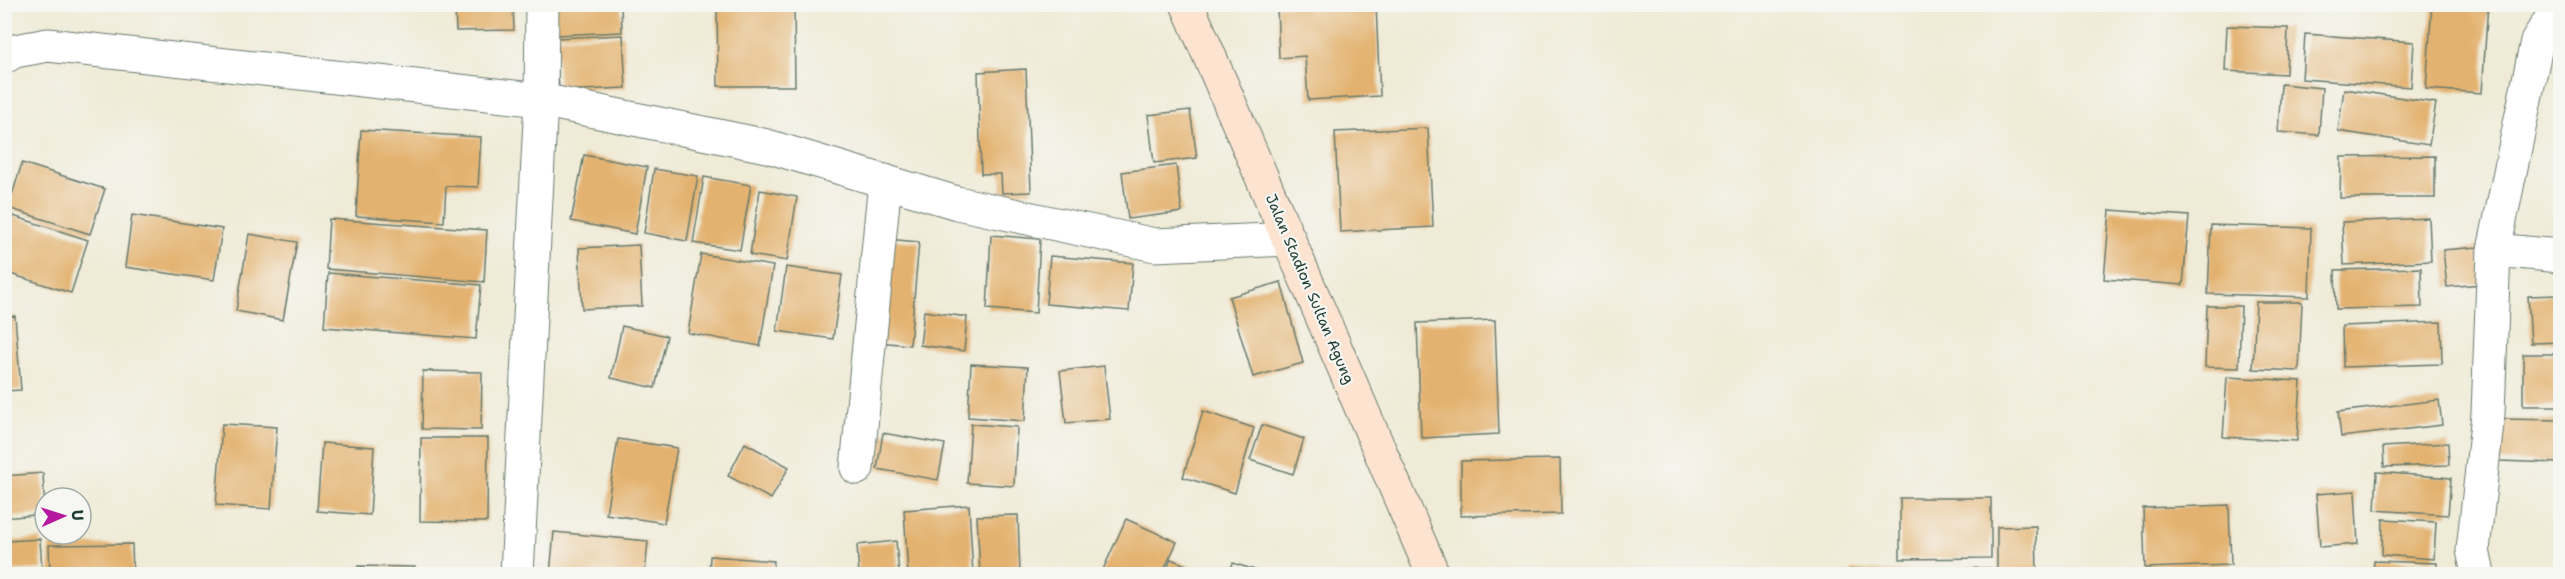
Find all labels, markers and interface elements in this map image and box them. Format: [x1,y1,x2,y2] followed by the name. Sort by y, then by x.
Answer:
[1261,191,1359,387] street label: Jalan Stadion Sultan Agung
[33,486,93,546] north arrow
[67,509,88,521] text: U

